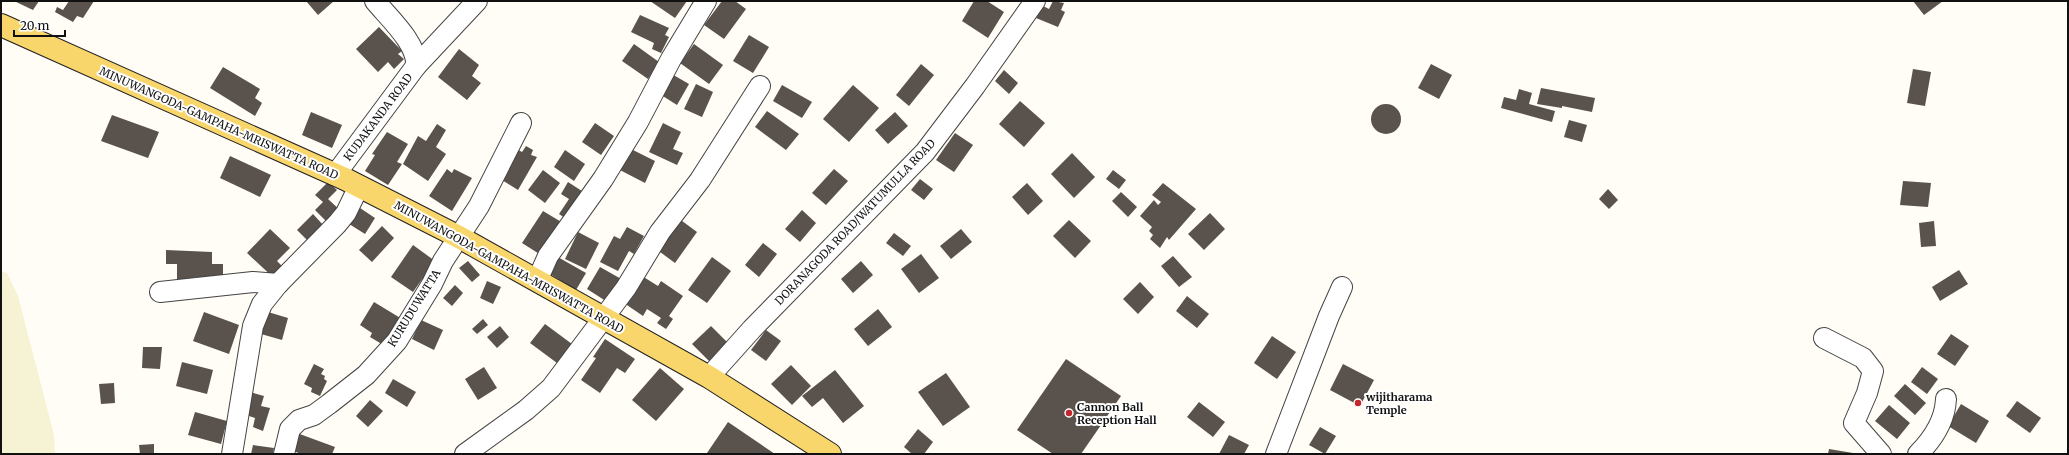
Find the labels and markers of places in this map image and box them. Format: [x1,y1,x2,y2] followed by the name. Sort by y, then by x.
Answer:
[1365,390,1432,417] place label: wijitharama Temple
[1353,398,1363,408] marker: wijitharama Temple
[1077,400,1157,427] place label: Cannon Ball Reception Hall
[1064,408,1074,418] marker: Cannon Ball Reception Hall

